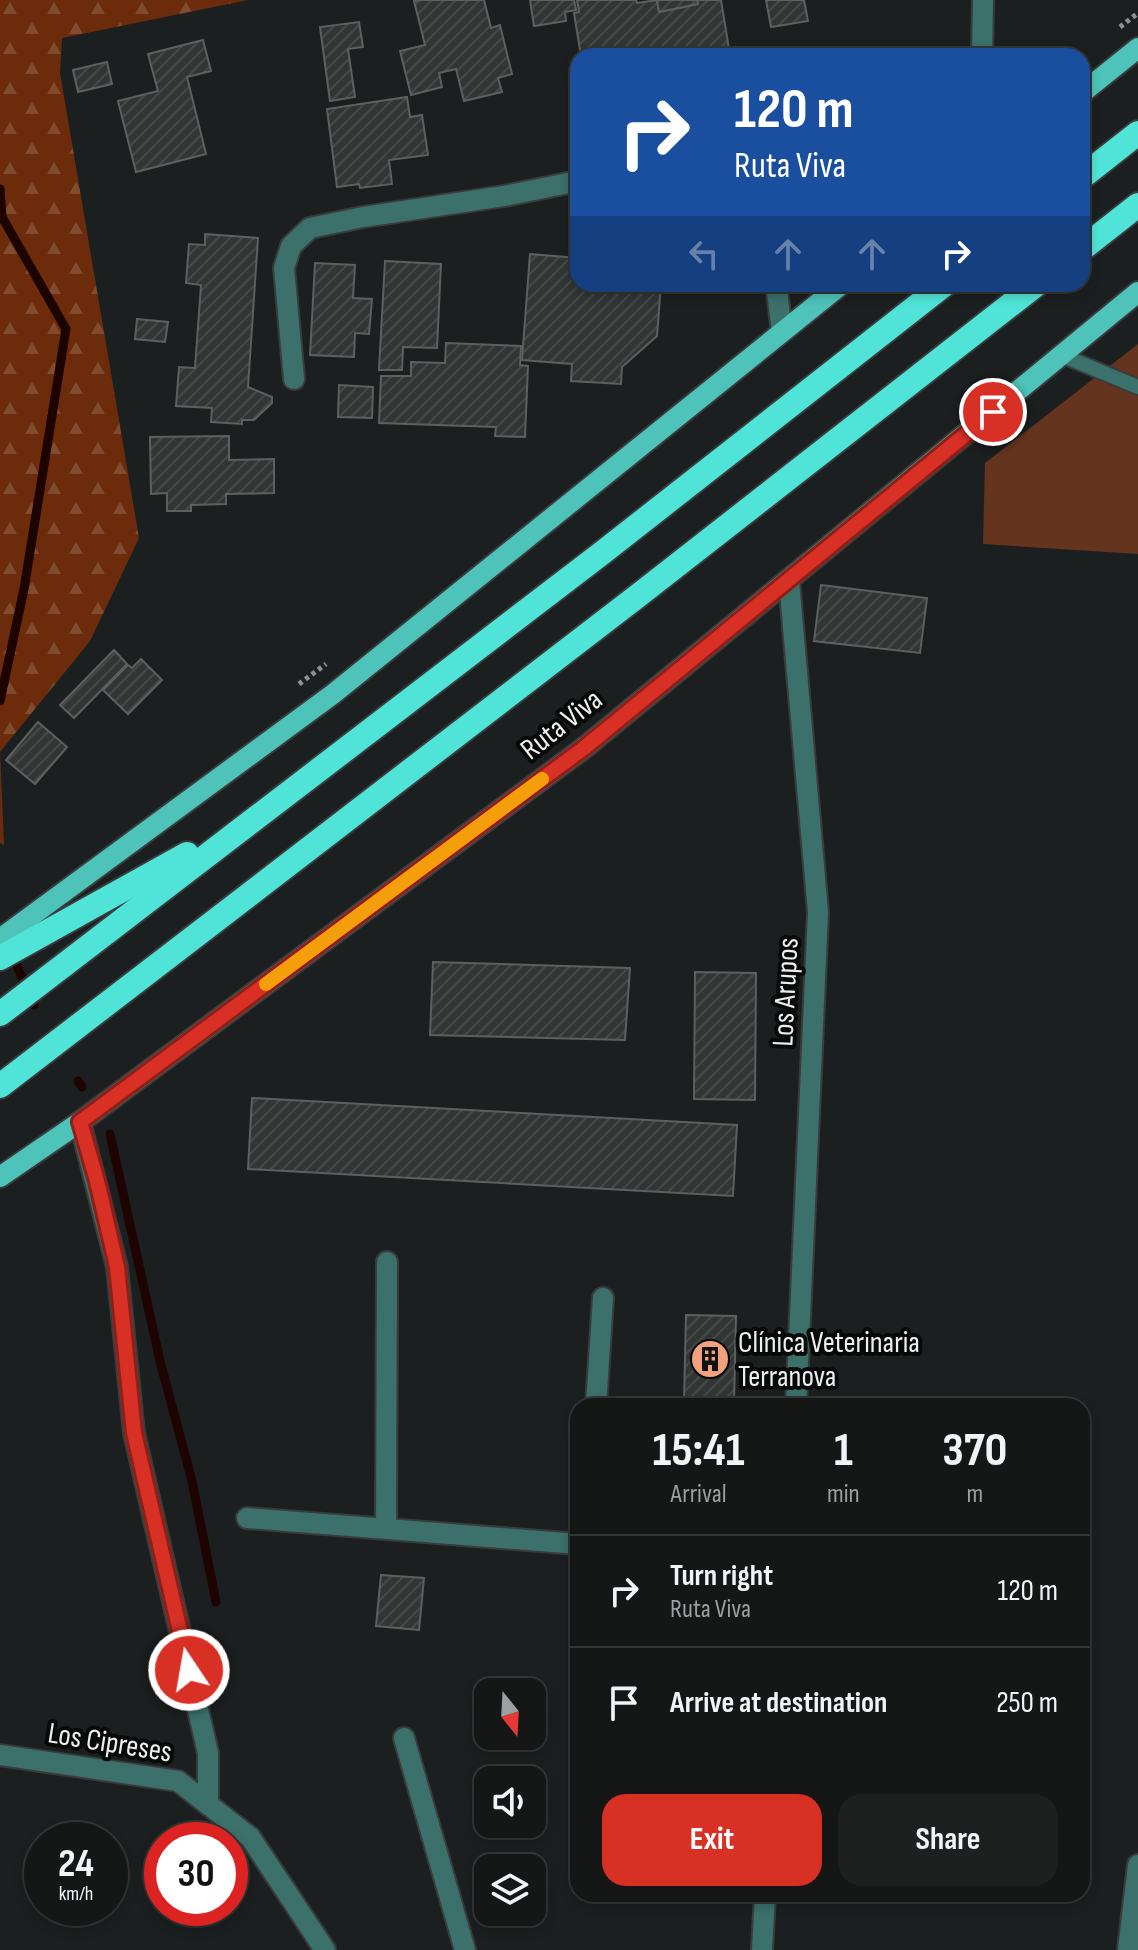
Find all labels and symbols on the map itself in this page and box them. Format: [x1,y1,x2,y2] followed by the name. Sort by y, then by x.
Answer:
[959,378,1027,446] pin
[514,682,610,768] street label: Ruta Viva
[765,937,807,1047] street label: Los Arupos
[738,1325,920,1395] place label: Clínica Veterinaria Terranova
[689,1338,731,1380] building icon: Clínica Veterinaria Terranova
[147,1628,231,1712] position arrow
[474,1678,546,1750] north arrow
[45,1715,174,1771] street label: Los Cipreses
[144,1822,248,1926] speed limit sign: 30

